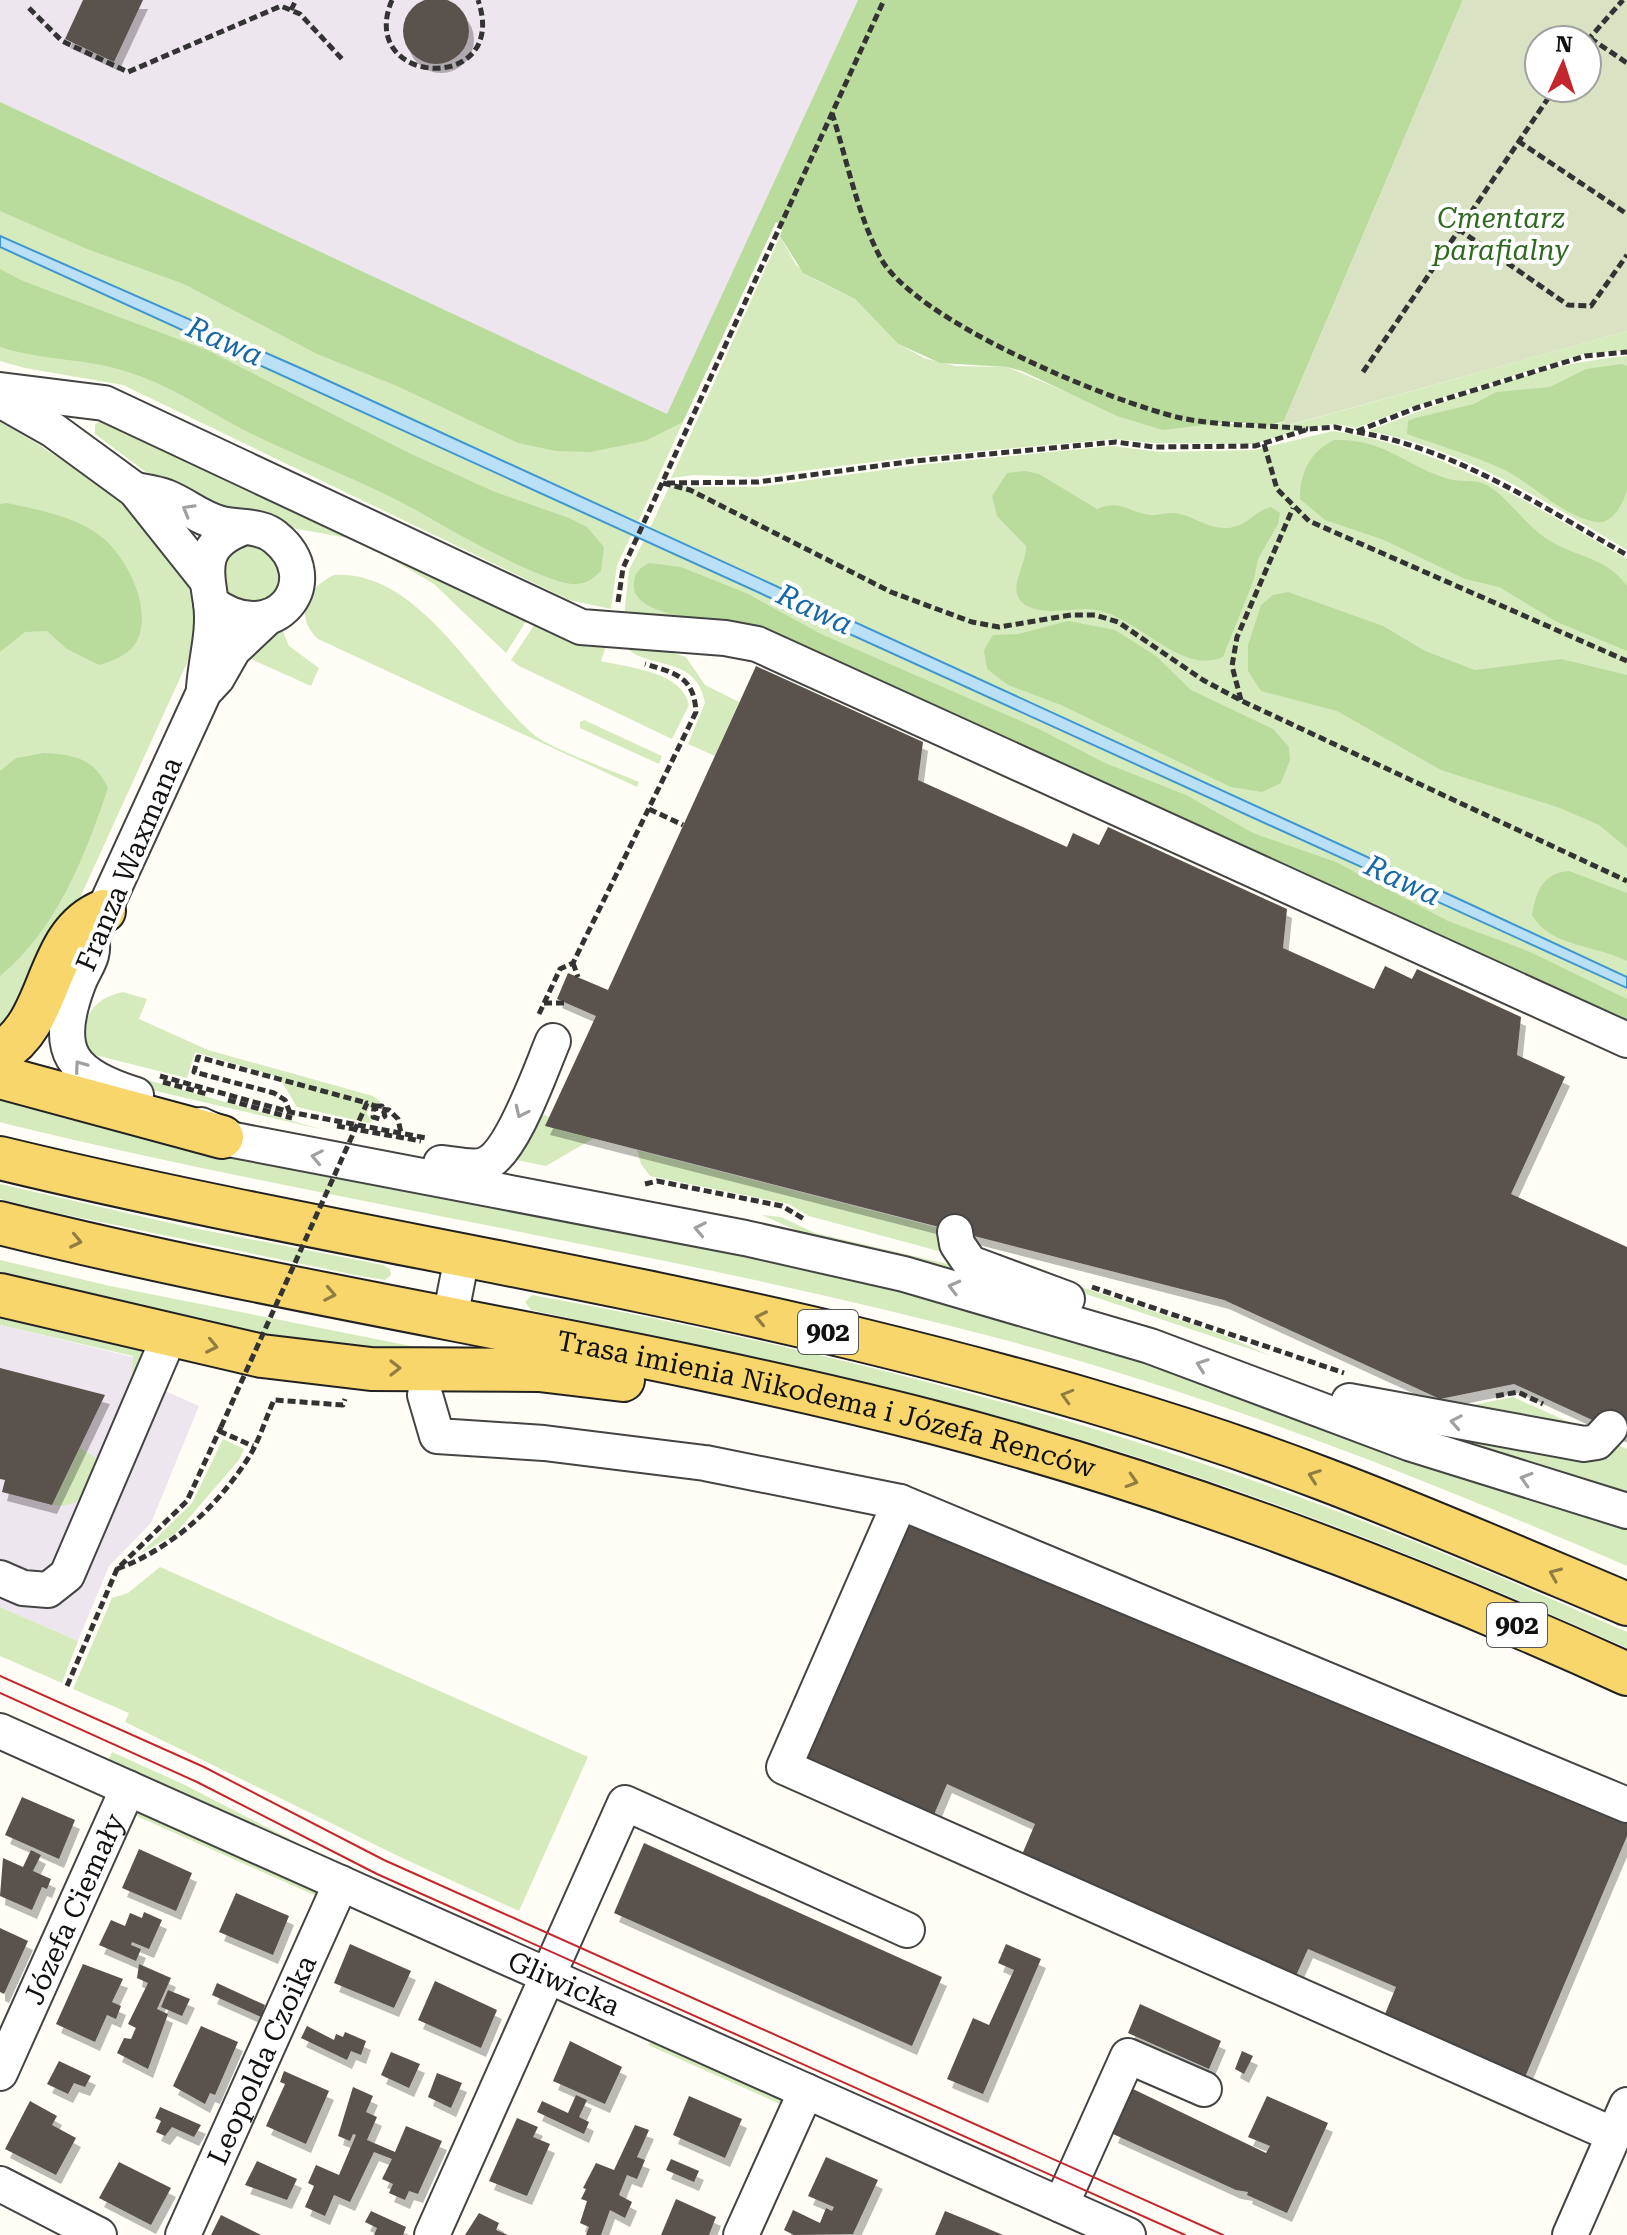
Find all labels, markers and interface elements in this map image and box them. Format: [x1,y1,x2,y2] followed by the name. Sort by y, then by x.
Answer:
[1523,24,1603,104] north arrow
[1555,32,1573,57] text: N
[1431,202,1570,267] park label: Cmentarz parafialny
[181,308,268,373] water label: Rawa
[182,504,197,520] one-way arrow
[771,576,858,642] water label: Rawa
[69,752,189,976] street label: Franza Waxmana
[1359,847,1446,913] water label: Rawa
[75,1060,90,1075] one-way arrow
[515,1104,531,1118] one-way arrow
[310,1149,324,1166] one-way arrow
[694,1222,707,1239] one-way arrow
[68,1232,82,1249] one-way arrow
[947,1280,961,1296] one-way arrow
[323,1285,337,1302] one-way arrow
[755,1310,768,1327] one-way arrow
[798,1310,858,1354] road number: 902
[554,1323,1100,1485] street label: Trasa imienia Nikodema i Józefa Renców
[205,1337,219,1354] one-way arrow
[1196,1358,1210,1375] one-way arrow
[389,1359,402,1377] one-way arrow
[1061,1389,1075,1405] one-way arrow
[1450,1414,1463,1431] one-way arrow
[1308,1469,1322,1486] one-way arrow
[1125,1472,1139,1488] one-way arrow
[1520,1472,1534,1488] one-way arrow
[1549,1567,1563,1583] one-way arrow
[1487,1603,1547,1647] road number: 902
[17,1808,131,2009] street label: Józefa Ciemały
[503,1944,625,2022] street label: Gliwicka
[200,1950,323,2170] street label: Leopolda Czoika

